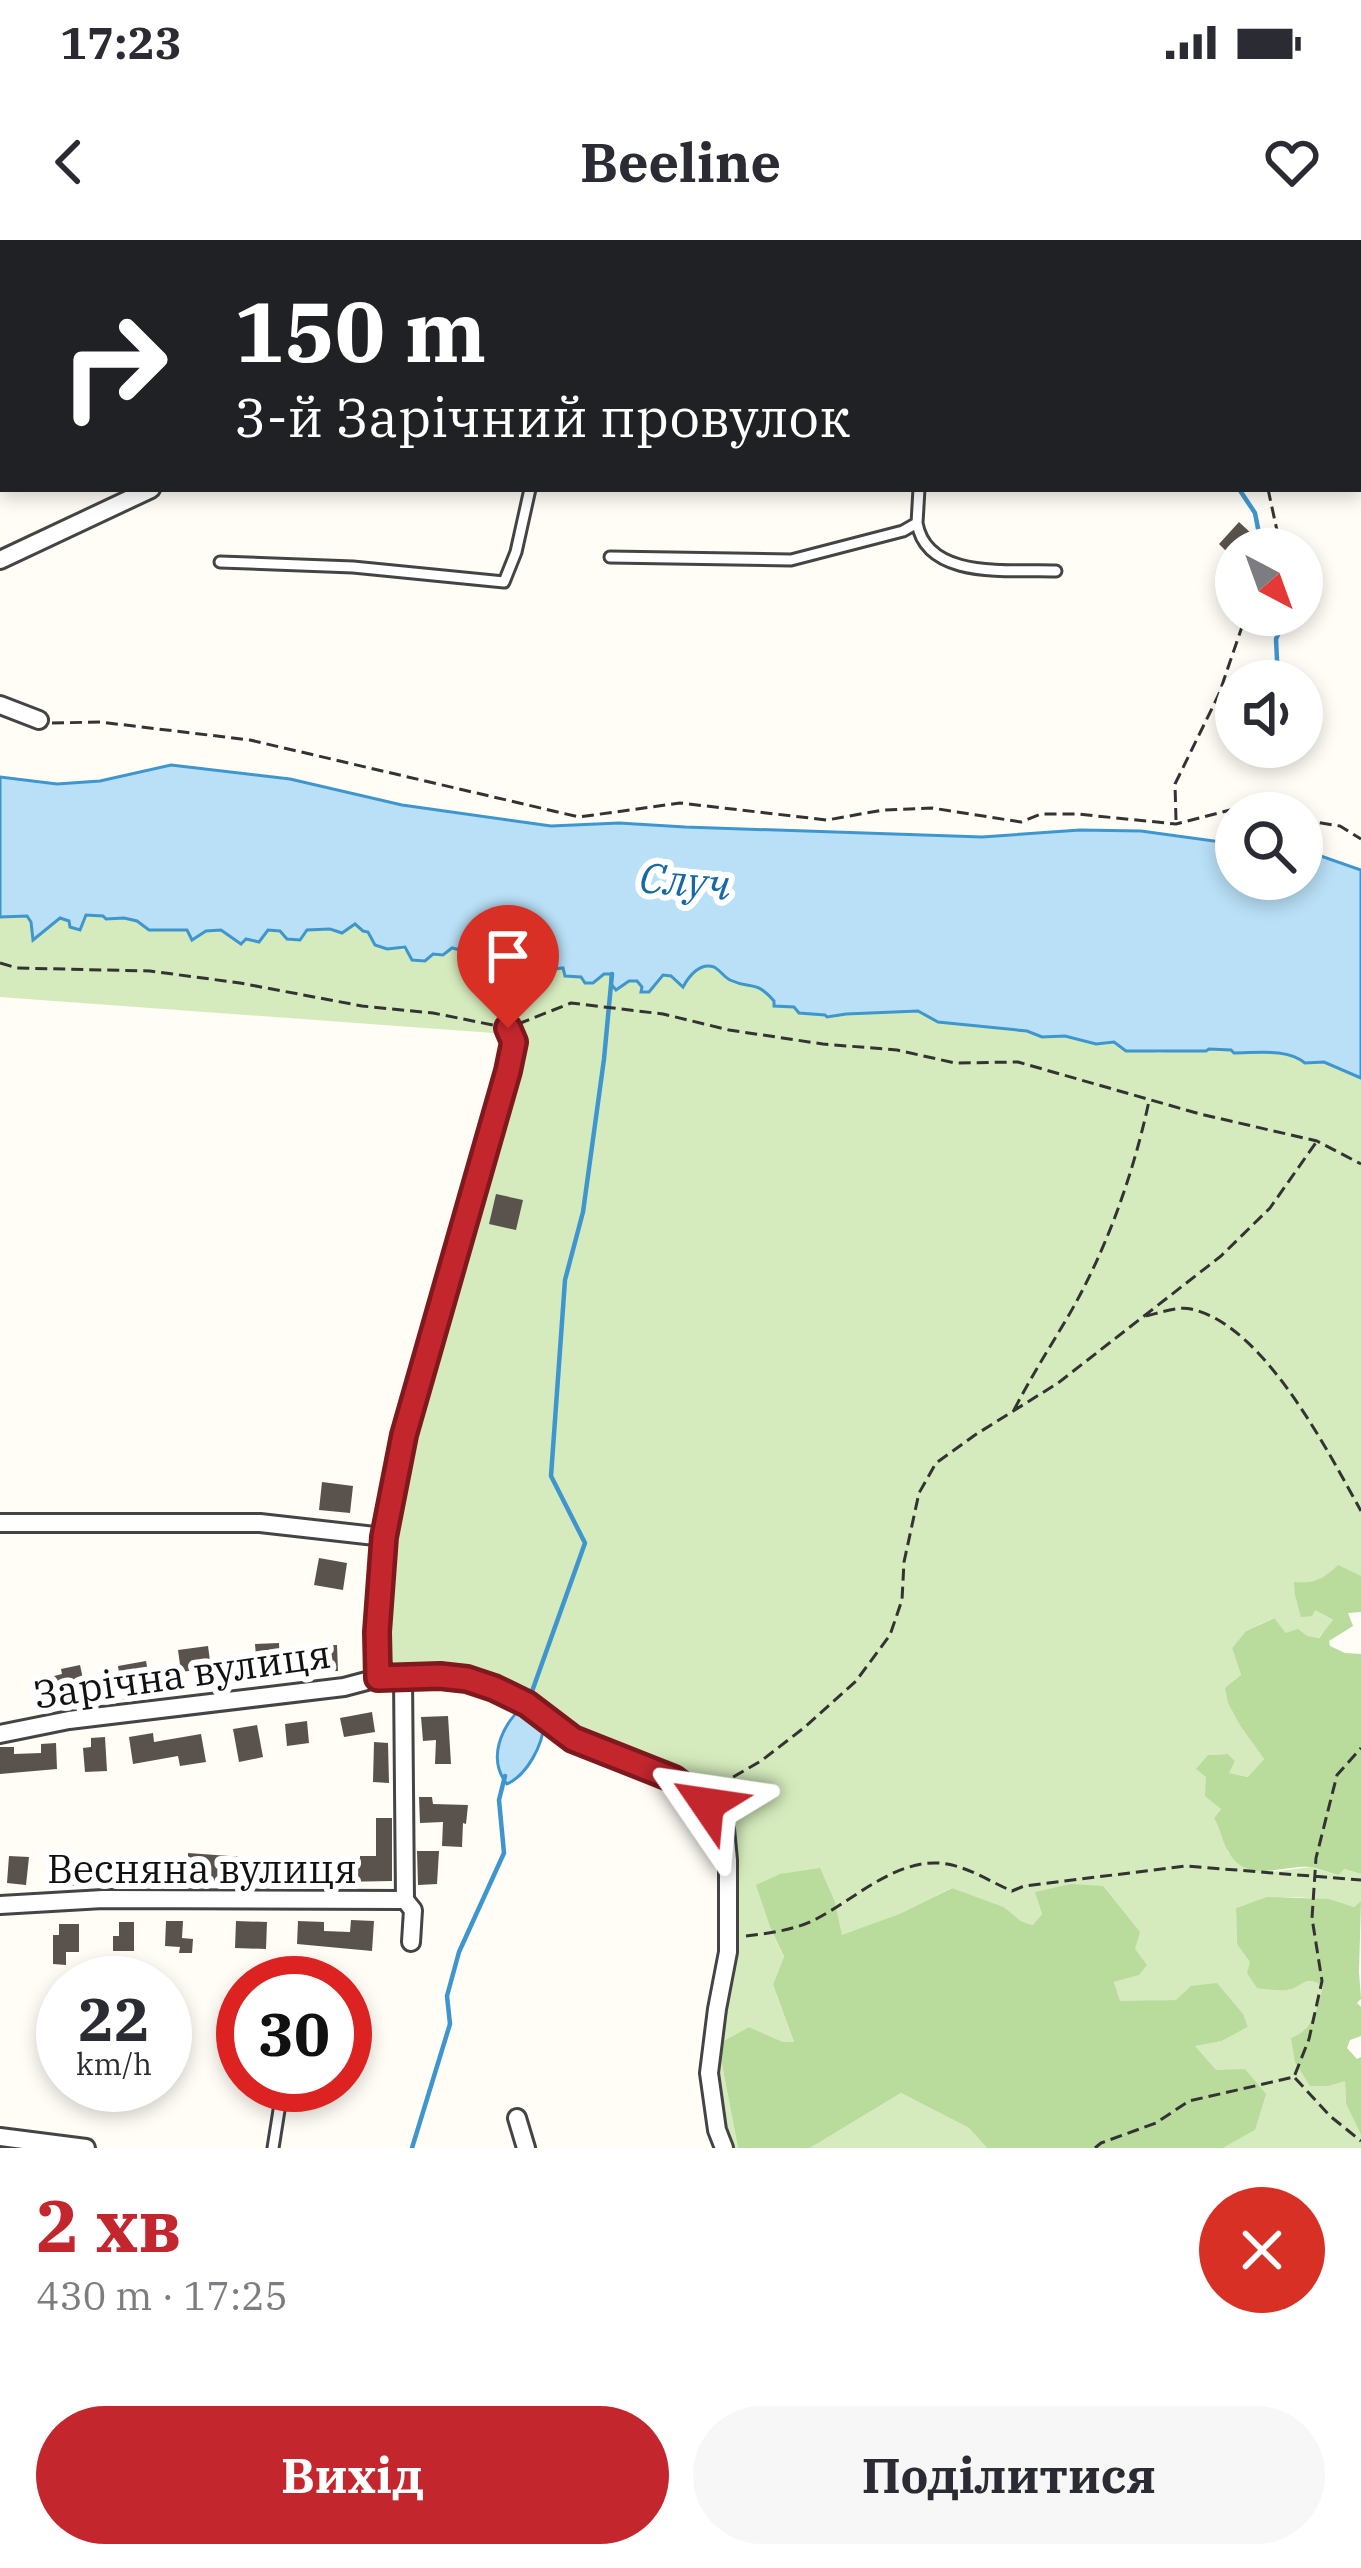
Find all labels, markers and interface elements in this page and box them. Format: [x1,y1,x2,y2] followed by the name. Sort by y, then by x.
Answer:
[60,13,182,71] text: 17:23
[580,127,781,197] text: Beeline
[36,129,102,195] icon: back
[1259,129,1325,195] icon: heart
[234,276,486,385] text: 150 m
[36,288,192,444] icon: right
[234,382,850,452] text: 3-й Зарічний провулок
[1215,528,1323,636] north arrow
[1215,528,1323,900] map controls
[1215,660,1323,768] button: sound
[1215,792,1323,900] button: search
[637,849,733,912] water label: Случ
[457,905,559,1028] pin
[475,923,541,989] icon: arrive
[30,1627,334,1720] street label: Зарічна вулиця
[644,1741,770,1867] position arrow
[47,1843,357,1894] street label: Весняна вулиця
[216,1956,372,2112] speed limit sign: 30
[78,1979,150,2058] text: 22
[76,2044,152,2083] text: km/h
[36,2178,181,2272] text: 2 хв
[1199,2187,1325,2313] button: close
[36,2270,288,2321] text: 430 m · 17:25
[36,2406,669,2544] button: Вихід
[693,2406,1325,2544] button: Поділитися

